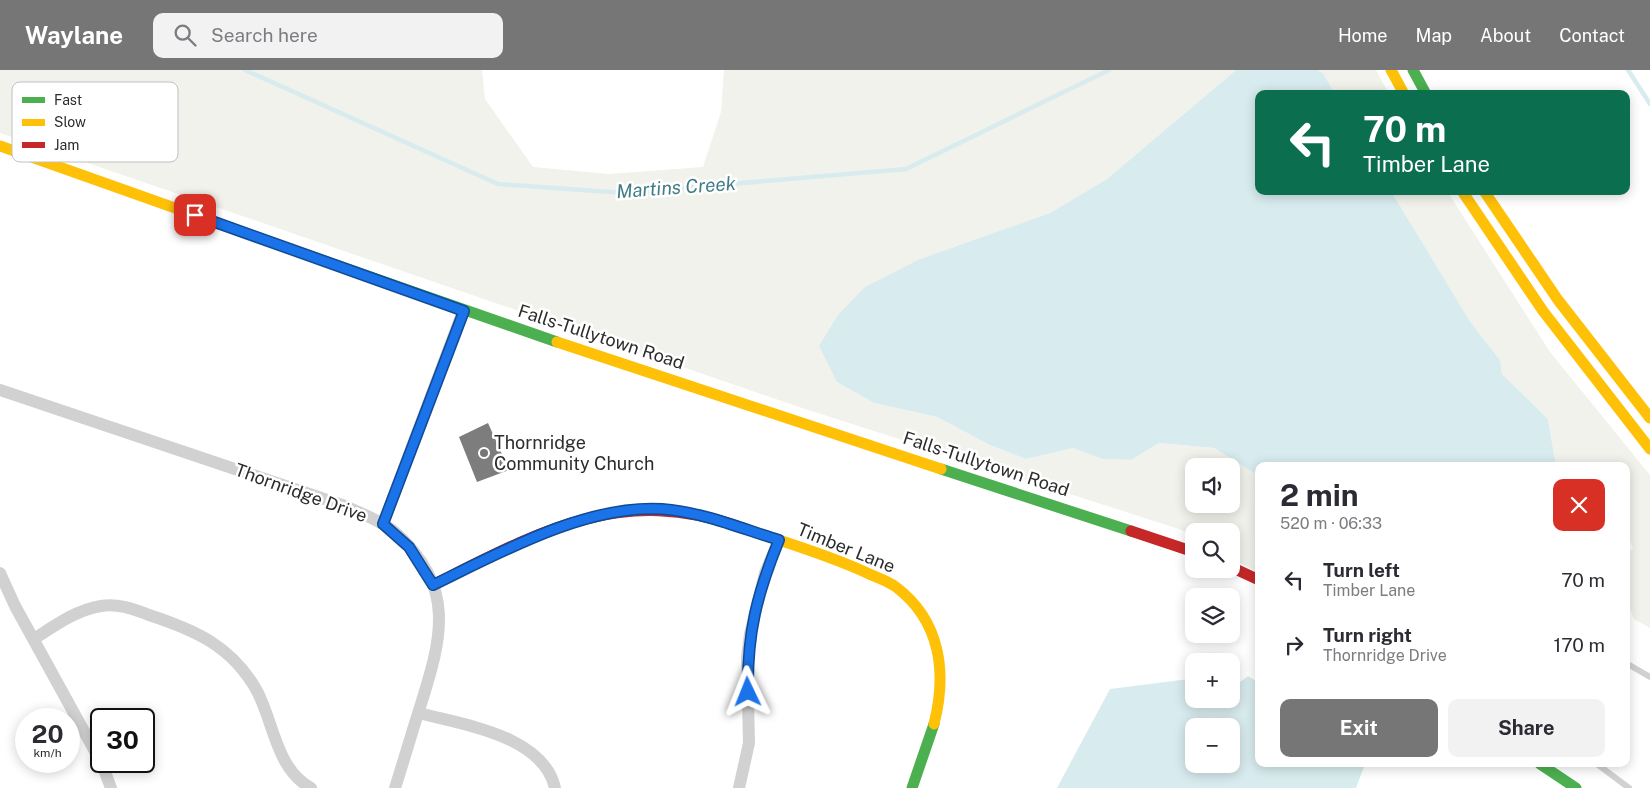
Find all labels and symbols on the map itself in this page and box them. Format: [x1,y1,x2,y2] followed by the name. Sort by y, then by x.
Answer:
[12,82,178,162] legend
[54,92,82,108] text: Fast
[54,114,86,130] text: Slow
[54,137,79,153] text: Jam
[615,172,737,202] water label: Martins Creek
[174,194,216,236] pin
[515,300,687,373] street label: Falls-Tullytown Road
[900,427,1072,500] street label: Falls-Tullytown Road
[494,432,654,474] place label: Thornridge Community Church
[478,447,490,459] marker: Thornridge Community Church
[232,459,370,526] street label: Thornridge Drive
[794,518,898,577] street label: Timber Lane
[721,665,773,717] position arrow
[90,708,155,773] speed limit sign: 30

